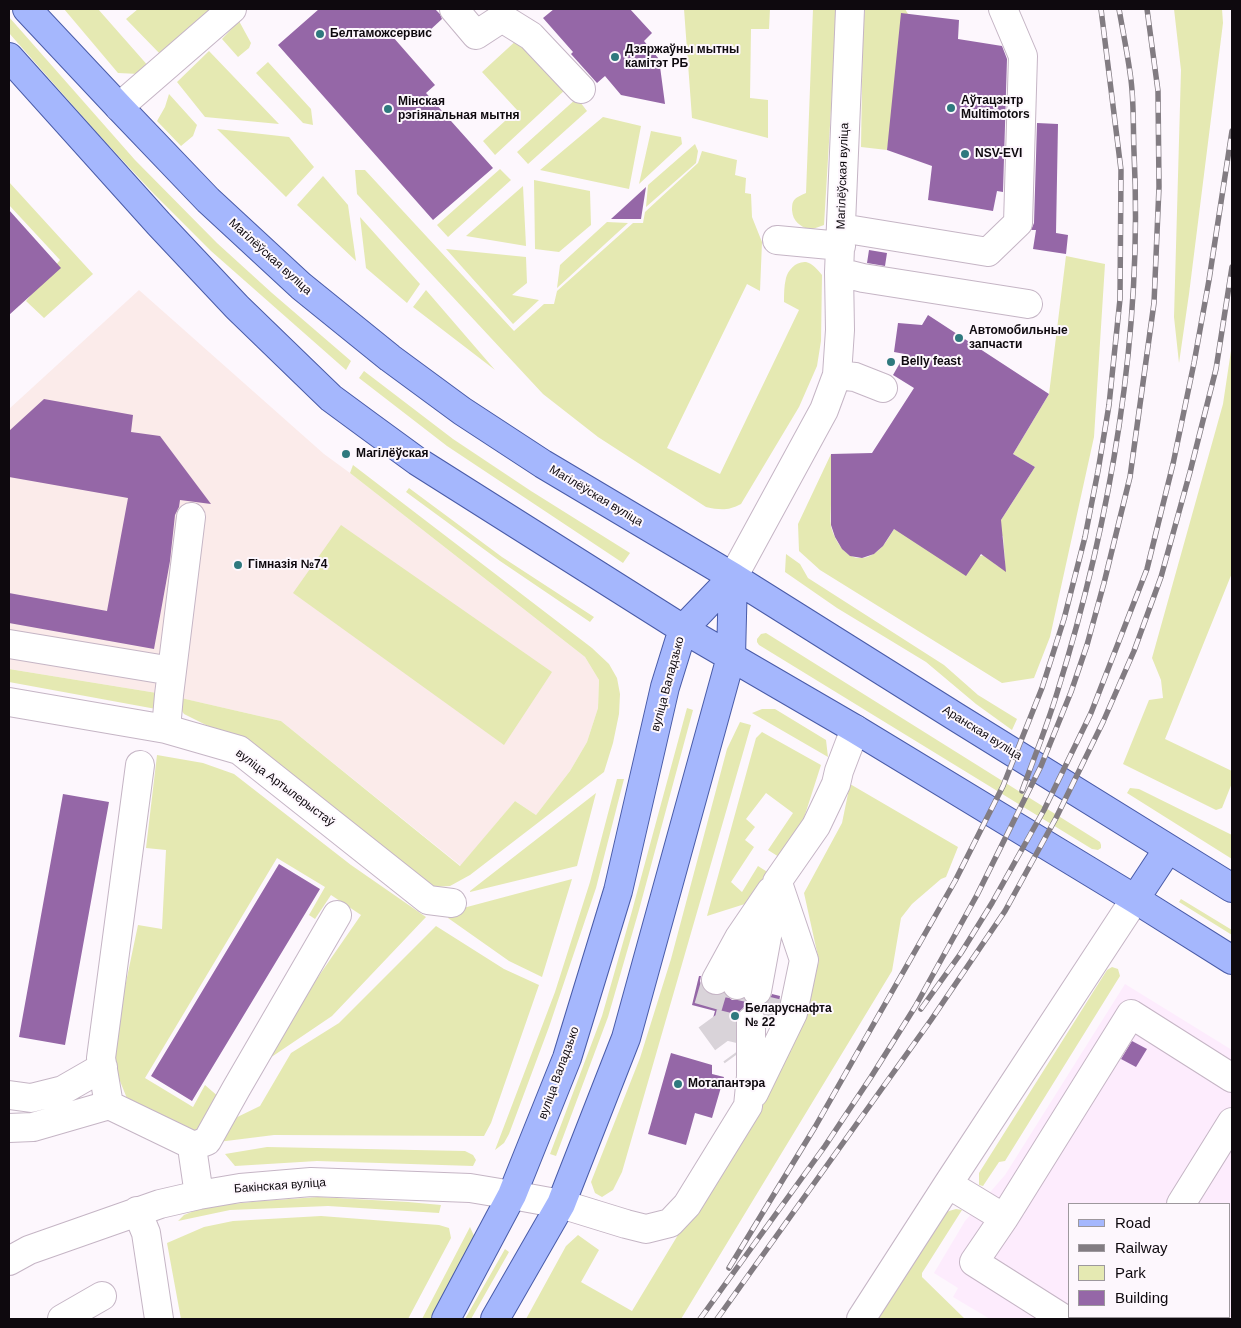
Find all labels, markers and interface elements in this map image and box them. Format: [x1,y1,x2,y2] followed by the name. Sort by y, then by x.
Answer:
[330,27,432,41] place label: Белтаможсервис
[314,28,326,40] marker: Белтаможсервис
[625,43,739,71] place label: Дзяржаўны мытны камітэт РБ
[609,51,621,63] marker: Дзяржаўны мытны камітэт РБ
[961,94,1030,122] place label: Аўтацэнтр Multimotors
[398,95,520,123] place label: Мінская рэгіянальная мытня
[945,102,957,114] marker: Аўтацэнтр Multimotors
[382,103,394,115] marker: Мінская рэгіянальная мытня
[834,122,852,230] street label: Магілёўская вуліца
[975,147,1022,161] place label: NSV-EVI
[959,148,971,160] marker: NSV-EVI
[226,216,314,298] street label: Магілёўская вуліца
[969,324,1068,352] place label: Автомобильные запчасти
[953,332,965,344] marker: Автомобильные запчасти
[901,355,961,369] place label: Belly feast
[885,356,897,368] marker: Belly feast
[356,447,428,461] place label: Магілёўская
[340,448,352,460] marker: Магілёўская
[547,462,645,530] street label: Магілёўская вуліца
[248,558,327,572] place label: Гімназія №74
[232,559,244,571] marker: Гімназія №74
[648,635,688,733] street label: вуліца Валадзько
[940,703,1024,763] street label: Аранская вуліца
[233,746,337,830] street label: вуліца Артылерыстаў
[745,1002,832,1030] place label: Беларуснафта № 22
[729,1010,741,1022] marker: Беларуснафта № 22
[536,1025,582,1121] street label: вуліца Валадзько
[688,1077,765,1091] place label: Мотапантэра
[672,1078,684,1090] marker: Мотапантэра
[234,1176,326,1196] street label: Бакінская вуліца
[1068,1203,1231,1318] legend
[1115,1214,1151,1231] text: Road
[1115,1239,1168,1256] text: Railway
[1115,1264,1146,1281] text: Park
[1115,1289,1168,1306] text: Building

